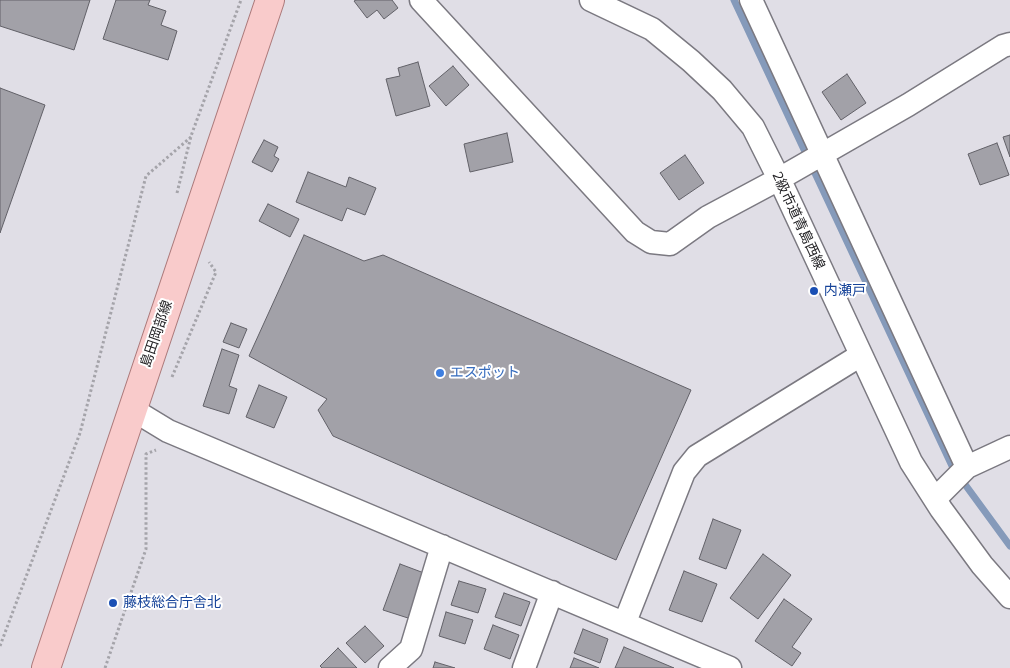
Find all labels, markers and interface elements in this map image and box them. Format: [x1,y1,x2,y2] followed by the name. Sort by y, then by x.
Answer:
[768,170,828,272] street label: 2級市道青島西線
[824,283,866,299] place label: 内瀬戸
[808,285,820,297] marker: 内瀬戸
[138,298,176,370] street label: 島田岡部線
[450,365,520,381] place label: エスポット
[434,367,446,379] marker: エスポット
[123,595,221,611] place label: 藤枝総合庁舎北
[107,597,119,609] marker: 藤枝総合庁舎北

